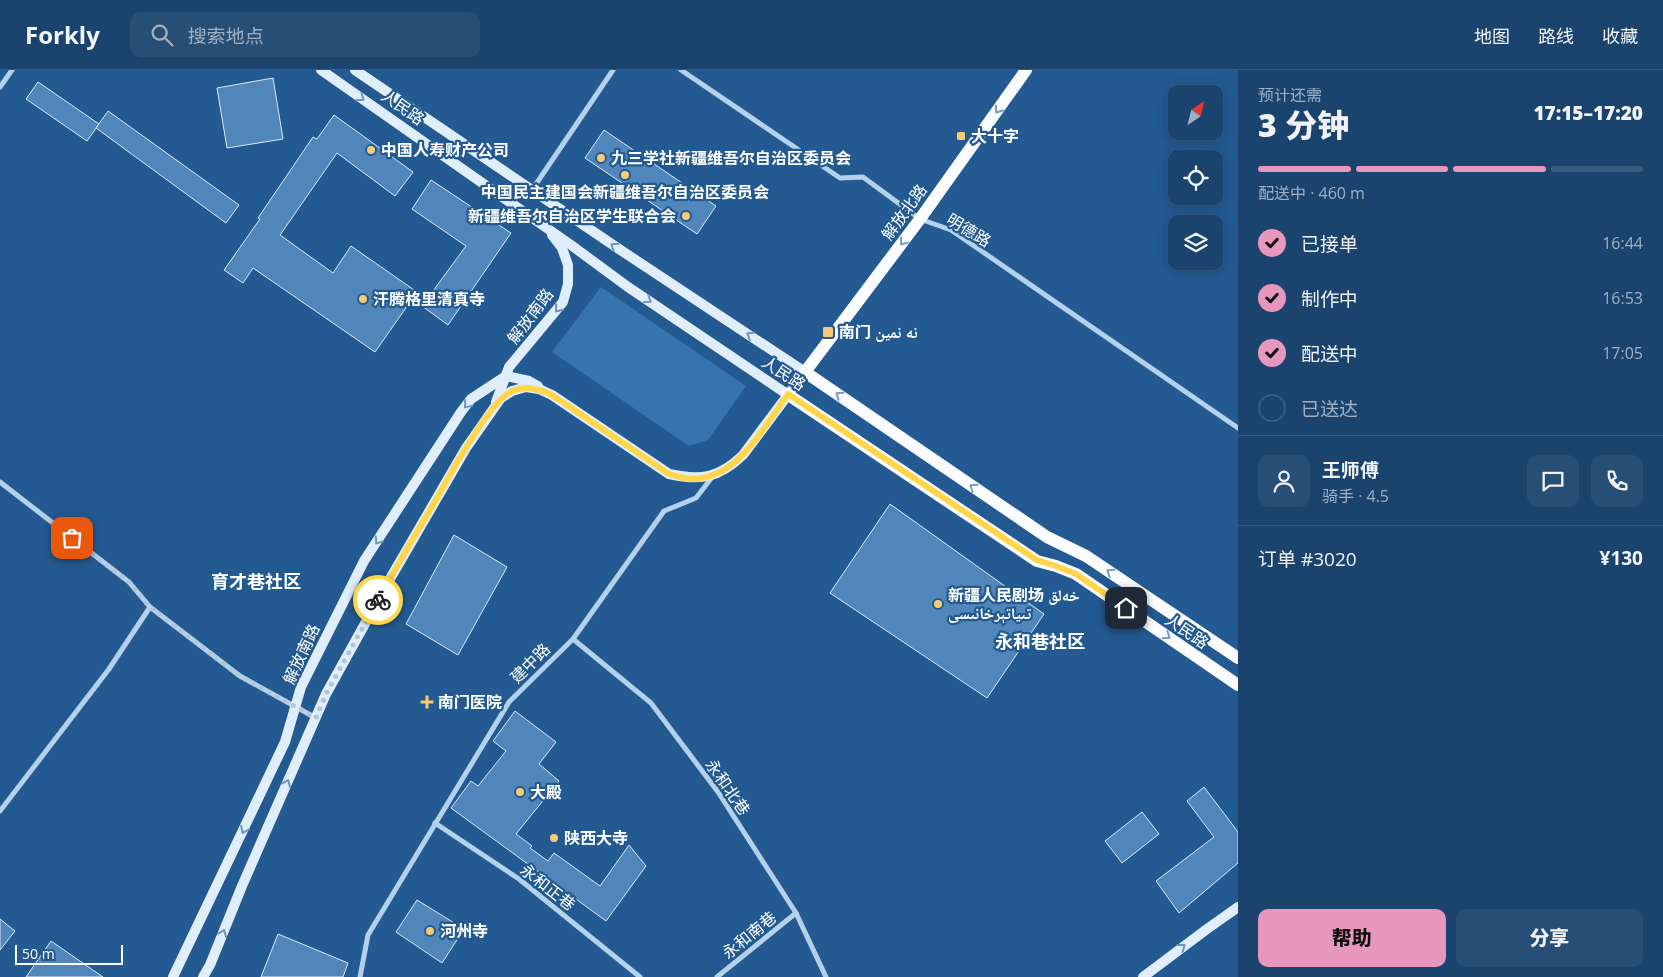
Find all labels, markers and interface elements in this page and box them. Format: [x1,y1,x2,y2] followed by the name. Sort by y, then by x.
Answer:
[130,12,480,57] search box
[25,18,100,51] text: Forkly
[148,21,176,49] icon: search
[188,23,264,49] text: 搜索地点
[1474,24,1510,48] text: 地图
[1538,24,1574,48] text: 路线
[1602,24,1638,48] text: 收藏
[377,84,429,130] street label: 人民路
[1258,84,1322,106] text: 预计还需
[1168,85,1222,140] north arrow
[1168,85,1223,270] map controls
[356,92,365,101] one-way arrow
[1533,100,1643,126] text: 17:15–17:20
[1258,103,1349,146] text: 3 分钟
[995,104,1004,114] one-way arrow
[971,125,1019,147] place label: 大十字
[955,130,967,142] marker: 大十字
[381,139,509,161] place label: 中国人寿财产公司
[365,144,377,156] marker: 中国人寿财产公司
[611,147,851,169] place label: 九三学社新疆维吾尔自治区委员会
[1168,150,1223,205] button: locate
[595,152,607,164] marker: 九三学社新疆维吾尔自治区委员会
[619,169,631,181] marker: 中国民主建国会新疆维吾尔自治区委员会
[876,180,932,244] street label: 解放北路
[481,181,769,203] place label: 中国民主建国会新疆维吾尔自治区委员会
[1258,182,1365,204] text: 配送中 · 460 m
[468,205,676,227] place label: 新疆维吾尔自治区学生联合会
[943,208,995,252] street label: 明德路
[680,210,692,222] marker: 新疆维吾尔自治区学生联合会
[1168,215,1223,270] button: layers
[1258,229,1286,257] icon: check
[1301,231,1358,257] text: 已接单
[1602,232,1643,254] text: 16:44
[900,236,909,246] one-way arrow
[610,243,620,252] one-way arrow
[502,284,558,348] street label: 解放南路
[1258,284,1286,312] icon: check
[1301,286,1358,312] text: 制作中
[1602,287,1643,309] text: 16:53
[373,288,485,310] place label: 汗腾格里清真寺
[357,293,369,305] marker: 汗腾格里清真寺
[642,294,652,303] one-way arrow
[555,303,563,312] one-way arrow
[839,321,918,343] place label: 南门 نە نمين
[821,325,835,339] marker: 南门 نە نمين
[746,332,756,341] one-way arrow
[1258,339,1286,367] icon: check
[1301,341,1358,367] text: 配送中
[1602,342,1643,364] text: 17:05
[758,351,810,395] street label: 人民路
[835,392,845,401] one-way arrow
[1301,396,1358,422] text: 已送达
[463,399,472,408] one-way arrow
[1258,455,1310,507] button: person
[1527,455,1579,507] button: chat
[1591,455,1643,507] button: phone
[1322,457,1379,483] text: 王师傅
[969,484,978,493] one-way arrow
[1322,485,1389,507] text: 骑手 · 4.5
[51,517,93,559] pin
[58,524,86,552] icon: bag
[374,535,384,544] one-way arrow
[1600,545,1643,571] text: ¥130
[1258,546,1357,572] text: 订单 #3020
[211,569,301,593] district label: 育才巷社区
[1107,569,1116,579] one-way arrow
[353,575,403,625] courier
[948,584,1080,624] place label: 新疆人民剧场 خەلق تىياتېرخانىسى
[364,586,392,614] icon: bike
[1105,587,1147,629] pin
[1112,594,1140,622] icon: home
[932,598,944,610] marker: 新疆人民剧场 خەلق تىياتېرخانىسى
[1161,608,1213,654] street label: 人民路
[278,620,324,688] street label: 解放南路
[995,629,1085,653] district label: 永和巷社区
[1161,630,1171,639] one-way arrow
[505,638,555,688] street label: 建中路
[438,691,502,713] place label: 南门医院
[420,695,434,709] marker: 南门医院
[701,754,755,820] street label: 永和北巷
[281,779,292,788] one-way arrow
[530,781,562,803] place label: 大殿
[514,786,526,798] marker: 大殿
[239,825,250,834] one-way arrow
[564,827,628,849] place label: 陕西大寺
[548,832,560,844] marker: 陕西大寺
[516,859,580,915] street label: 永和正巷
[717,906,781,964] street label: 永和南巷
[1258,909,1446,967] button: 帮助
[1456,909,1643,967] button: 分享
[440,920,488,942] place label: 河州寺
[424,925,436,937] marker: 河州寺
[217,929,227,937] one-way arrow
[15,942,122,965] scale bar
[22,944,55,963] text: 50 m
[1176,945,1185,953] one-way arrow

